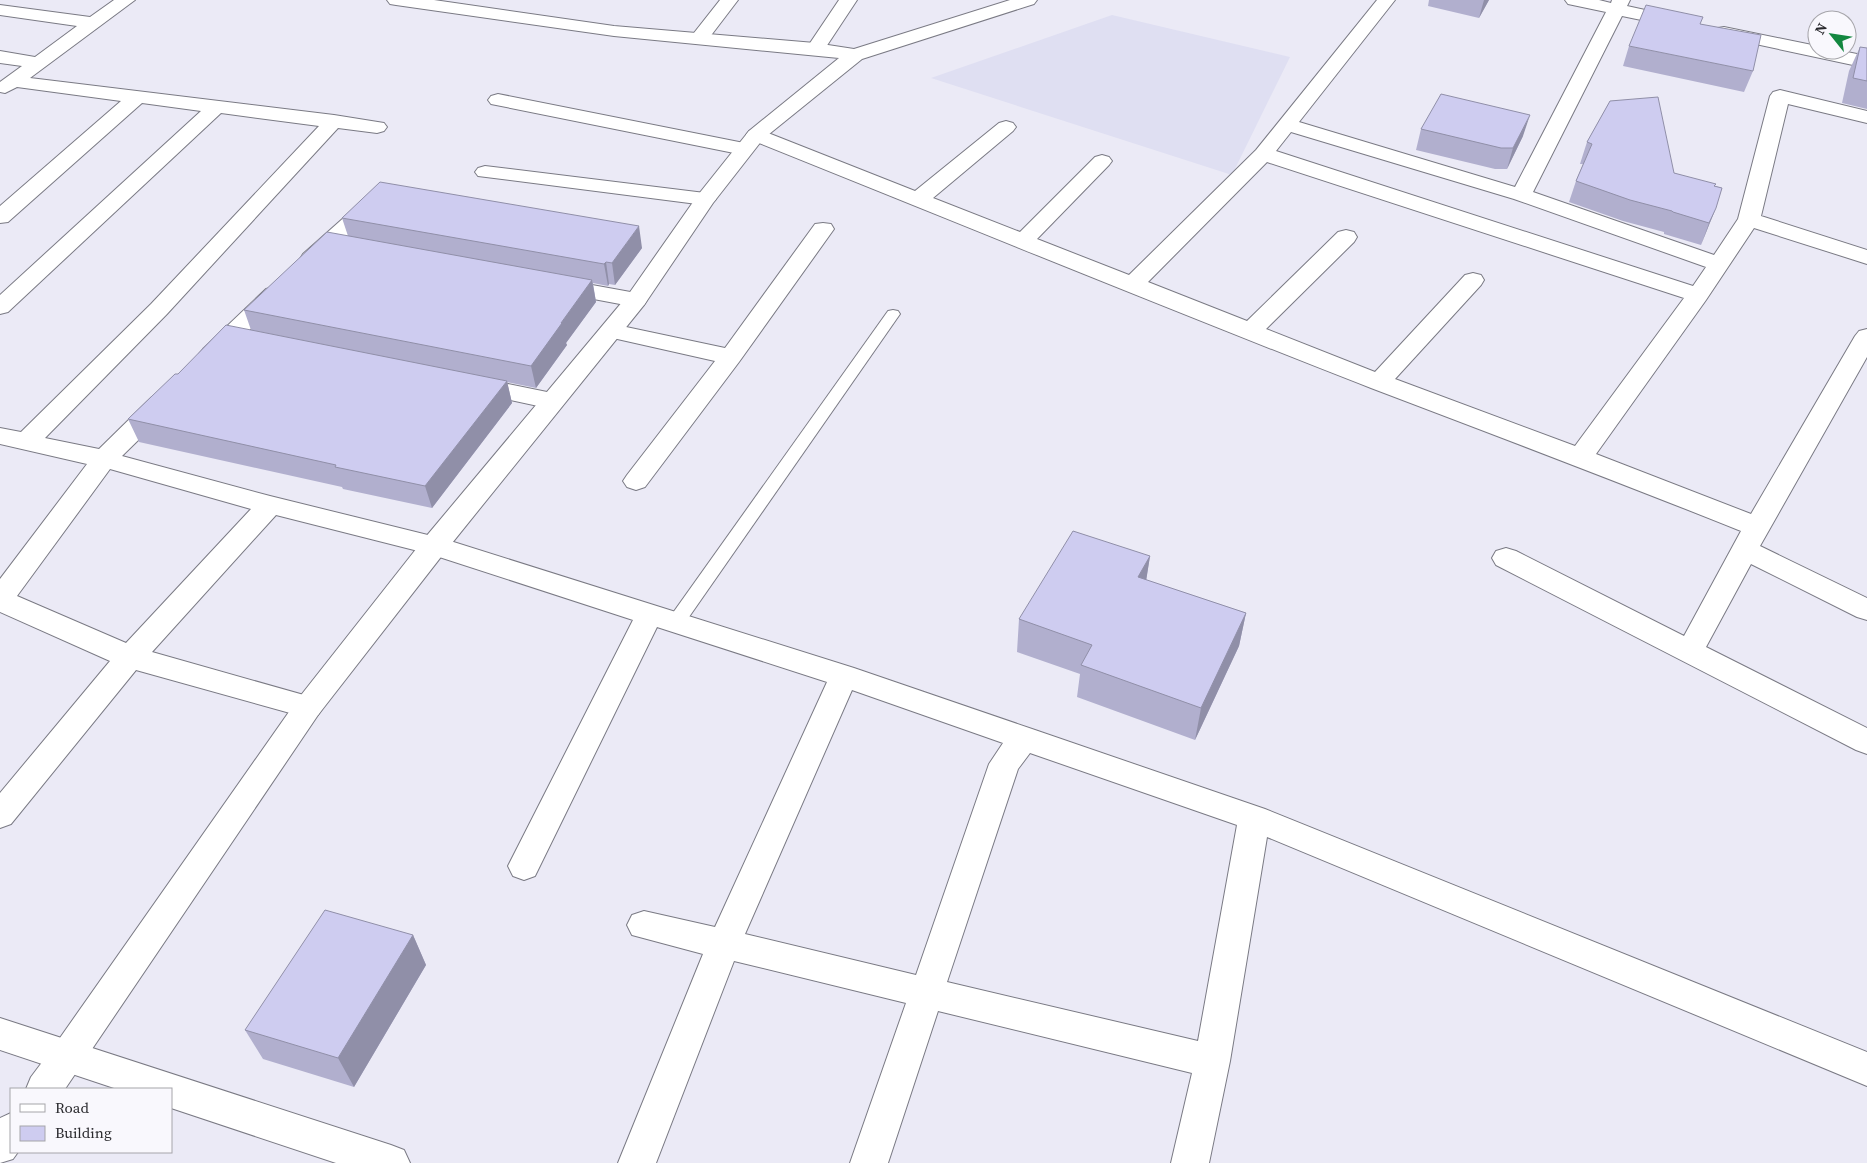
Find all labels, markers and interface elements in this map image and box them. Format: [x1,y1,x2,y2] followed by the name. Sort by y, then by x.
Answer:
[1807,10,1857,60] north arrow
[1810,19,1832,38] text: N
[10,1088,172,1153] legend
[55,1097,89,1118] text: Road
[55,1122,112,1143] text: Building

